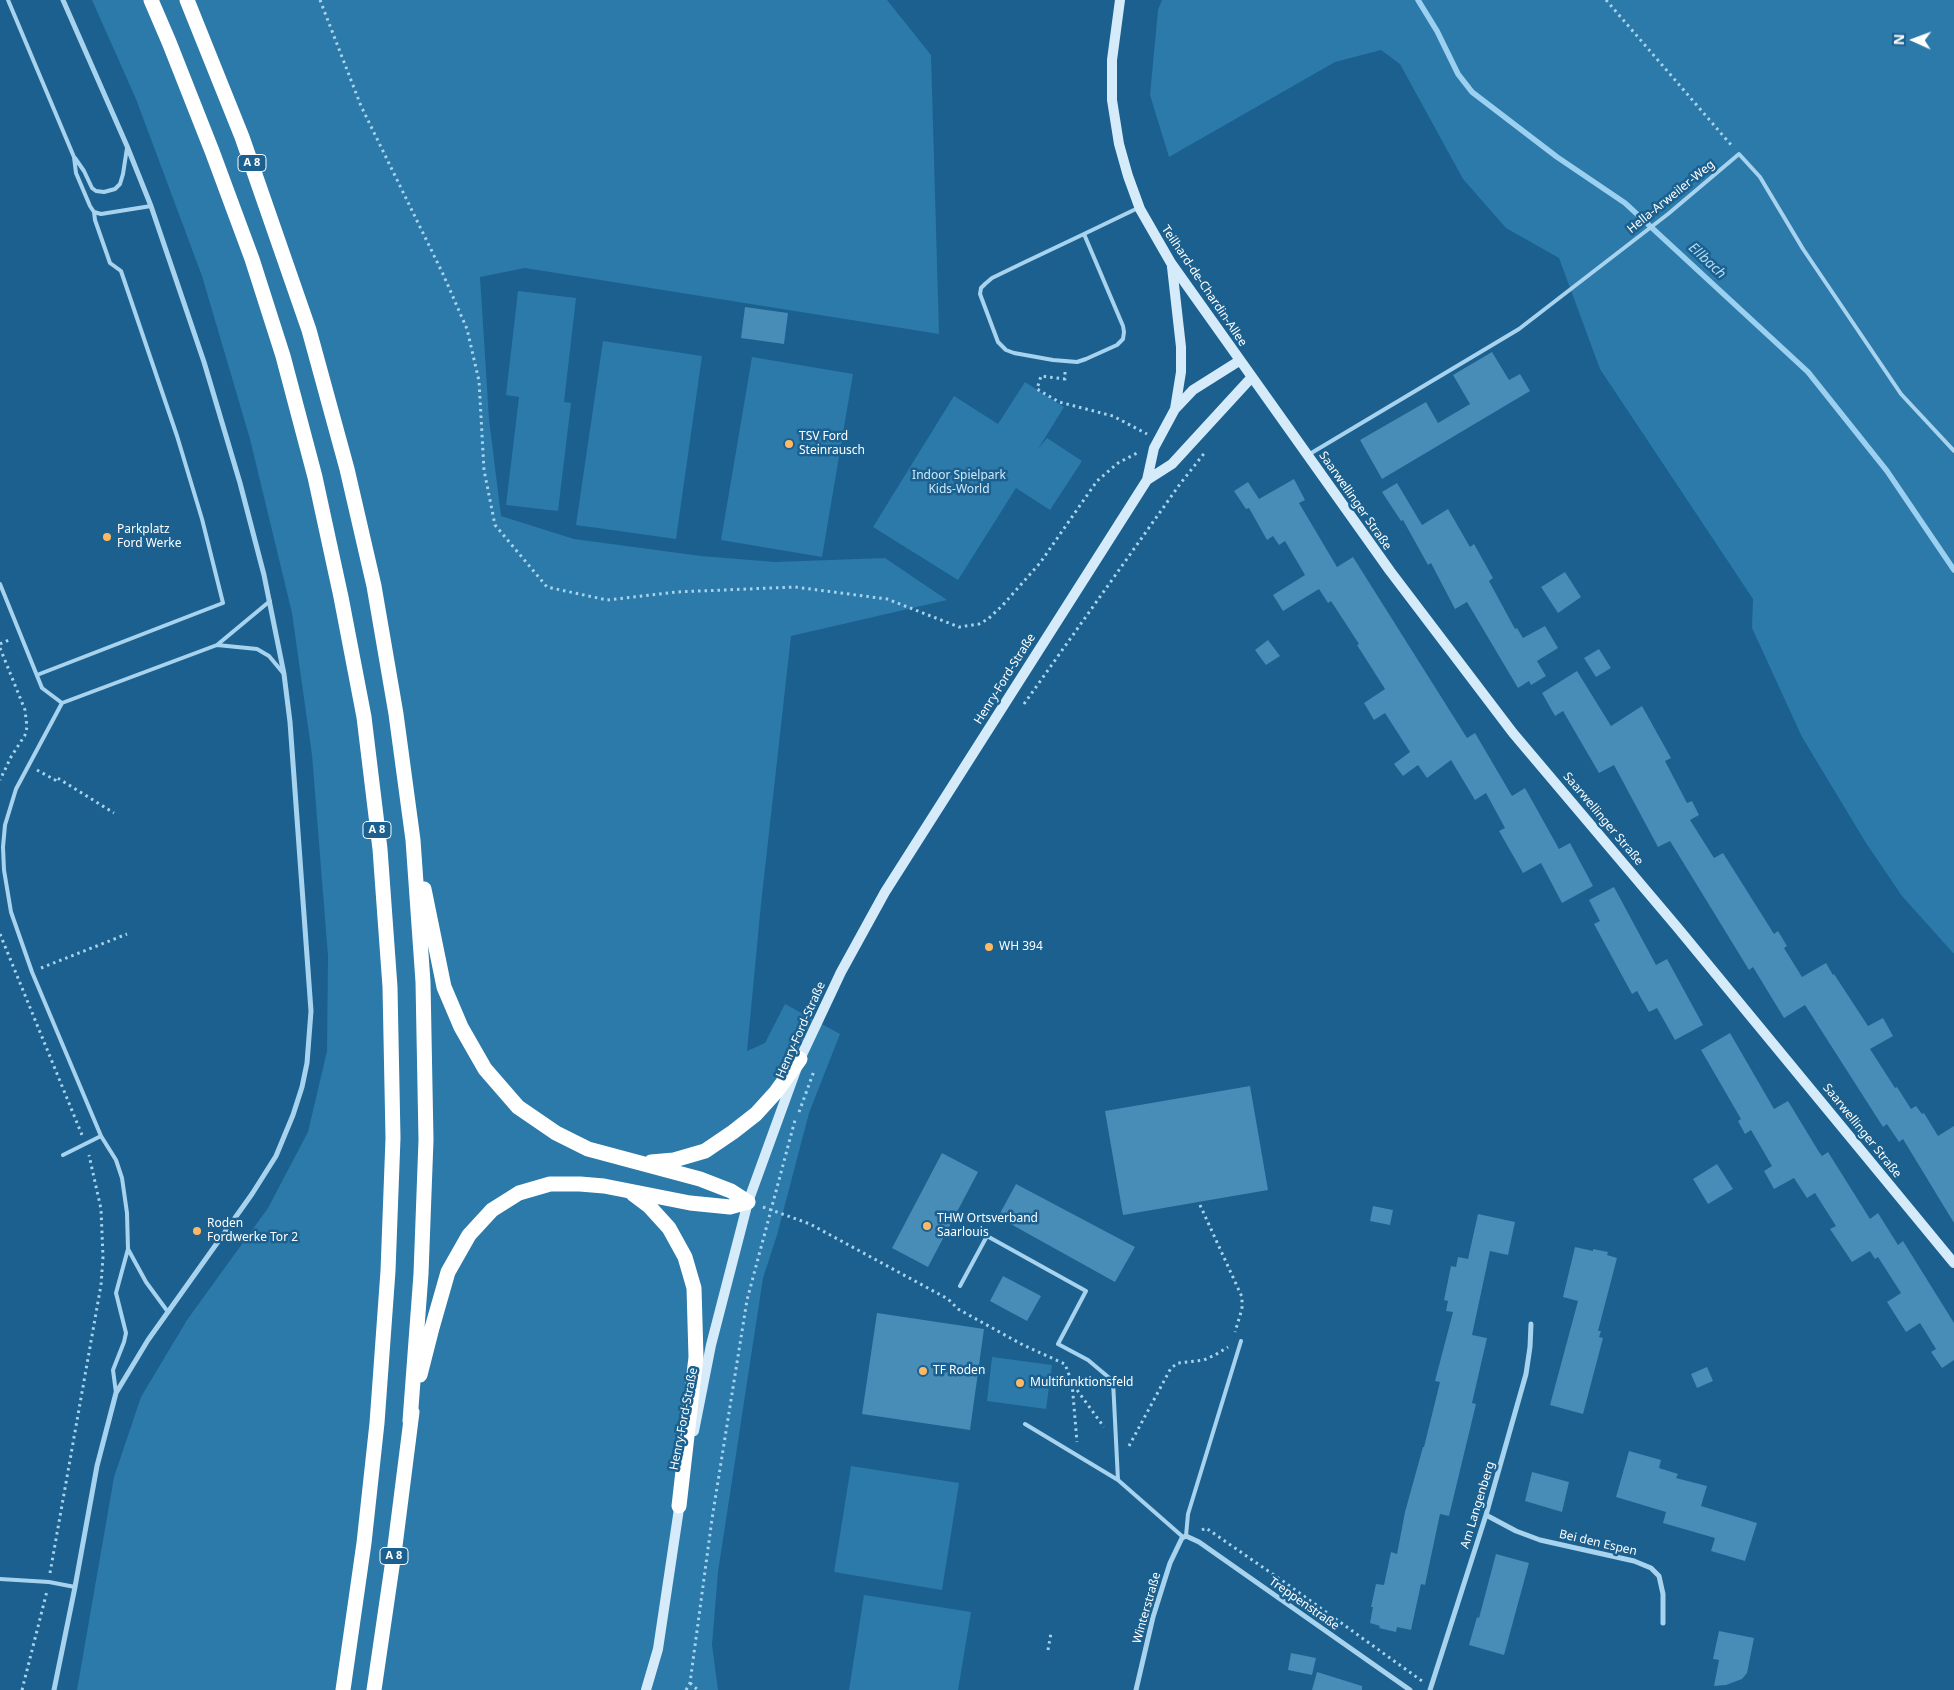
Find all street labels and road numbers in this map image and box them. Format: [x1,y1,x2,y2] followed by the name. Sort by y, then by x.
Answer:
[238,154,266,172] road number: A 8
[1624,157,1718,237] street label: Hella-Arweiler-Weg
[1158,223,1250,349] street label: Teilhard-de-Chardin-Allee
[1316,449,1394,553] street label: Saarwellinger Straße
[971,631,1039,727] street label: Henry-Ford-Straße
[1560,770,1646,868] street label: Saarwellinger Straße
[363,822,391,838] road number: A 8
[773,979,829,1081] street label: Henry-Ford-Straße
[1820,1081,1904,1181] street label: Saarwellinger Straße
[667,1366,701,1472] street label: Henry-Ford-Straße
[1458,1460,1498,1550] street label: Am Langenberg
[1558,1527,1638,1559] street label: Bei den Espen
[380,1548,408,1564] road number: A 8
[1130,1571,1164,1645] street label: Winterstraße
[1266,1574,1342,1634] street label: Treppenstraße

